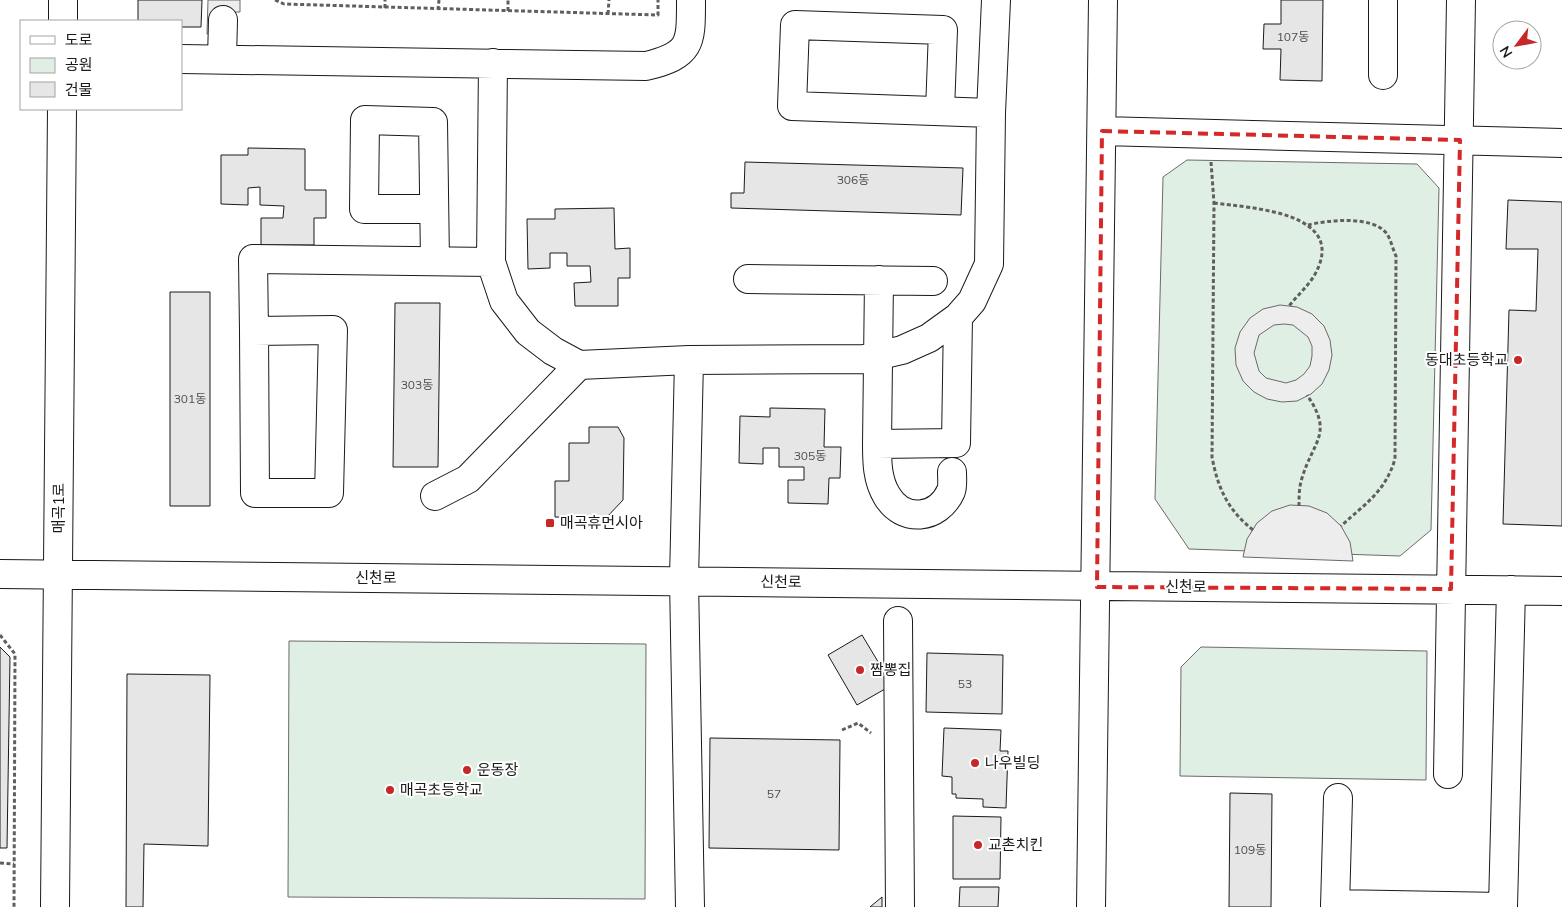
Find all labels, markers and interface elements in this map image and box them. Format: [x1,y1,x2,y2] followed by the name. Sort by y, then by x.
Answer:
[20,20,182,110] legend
[1492,20,1542,70] north arrow
[1277,29,1309,44] house number: 107동
[65,30,93,49] text: 도로
[1496,43,1516,61] text: N
[65,55,93,74] text: 공원
[65,80,93,99] text: 건물
[837,172,869,187] house number: 306동
[1425,350,1508,369] place label: 동대초등학교
[1512,354,1524,366] marker: 동대초등학교
[401,377,433,392] house number: 303동
[174,391,206,406] house number: 301동
[794,448,826,463] house number: 305동
[49,483,68,533] street label: 매곡1로
[560,513,643,532] place label: 매곡휴먼시아
[544,517,556,529] marker: 매곡휴먼시아
[355,568,397,587] street label: 신천로
[760,572,802,591] street label: 신천로
[1165,577,1207,596] street label: 신천로
[870,660,911,679] place label: 짬뽕집
[854,664,866,676] marker: 짬뽕집
[958,676,972,691] house number: 53
[985,753,1040,772] place label: 나우빌딩
[969,757,981,769] marker: 나우빌딩
[477,760,519,779] place label: 운동장
[461,764,473,776] marker: 운동장
[400,780,483,799] place label: 매곡초등학교
[384,784,396,796] marker: 매곡초등학교
[767,786,781,801] house number: 57
[988,835,1043,854] place label: 교촌치킨
[972,839,984,851] marker: 교촌치킨
[1234,842,1266,857] house number: 109동

